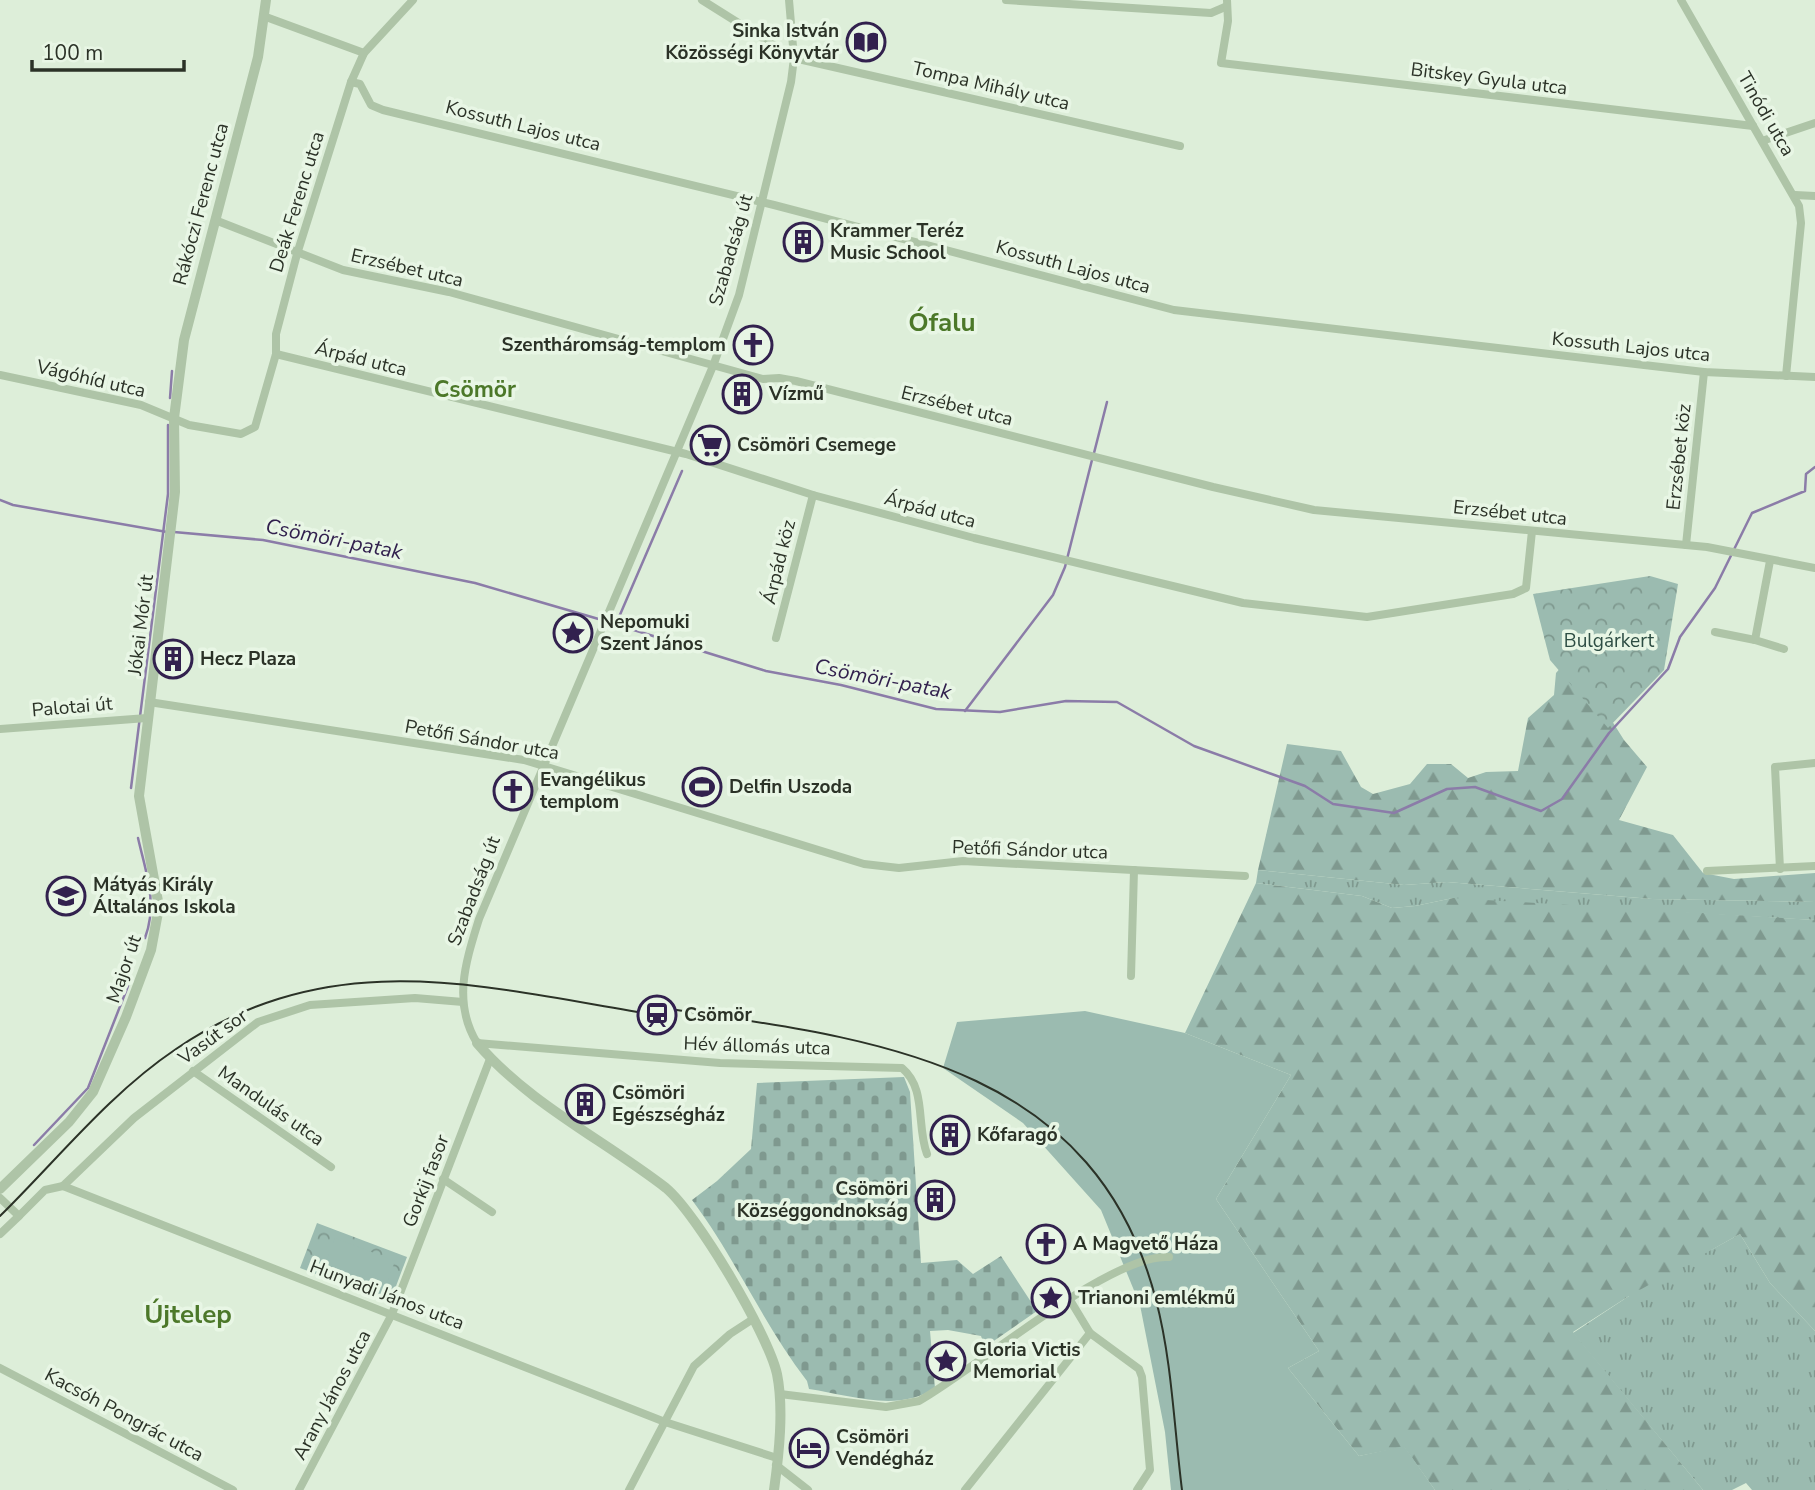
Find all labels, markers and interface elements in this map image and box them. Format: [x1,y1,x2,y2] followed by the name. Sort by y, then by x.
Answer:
[665,18,840,66] place label: Sinka István Közösségi Könyvtár
[845,21,887,63] library icon: Sinka István Közösségi Könyvtár
[32,28,184,72] scale bar
[42,39,103,67] text: 100 m
[910,55,1072,117] street label: Tompa Mihály utca
[1409,56,1569,102] street label: Bitskey Gyula utca
[1731,67,1801,161] street label: Tinódi utca
[443,94,603,158] street label: Kossuth Lajos utca
[167,120,235,288] street label: Rákóczi Ferenc utca
[263,128,331,276] street label: Deák Ferenc utca
[703,191,759,309] street label: Szabadság út
[830,218,964,266] place label: Krammer Teréz Music School
[782,221,824,263] building icon: Krammer Teréz Music School
[993,234,1153,300] street label: Kossuth Lajos utca
[348,242,466,294] street label: Erzsébet utca
[908,305,976,340] district label: Ófalu
[732,324,774,366] church icon: Szentháromság-templom
[1551,326,1711,368] street label: Kossuth Lajos utca
[502,332,726,358] place label: Szentháromság-templom
[312,335,410,383] street label: Árpád utca
[33,354,148,404] street label: Vágóhíd utca
[721,373,763,415] building icon: Vízmű
[434,374,516,405] district label: Csömör
[898,380,1016,432] street label: Erzsébet utca
[768,381,824,407] place label: Vízmű
[1660,402,1698,512] street label: Erzsébet köz
[689,424,731,466] supermarket icon: Csömöri Csemege
[737,432,896,458] place label: Csömöri Csemege
[881,485,979,535] street label: Árpád utca
[1452,494,1568,532] street label: Erzsébet utca
[263,512,405,566] water label: Csömöri-patak
[756,517,802,607] street label: Árpád köz
[122,573,160,678] street label: Jókai Mór út
[600,609,703,657] place label: Nepomuki Szent János
[552,612,594,654] place icon: Nepomuki Szent János
[1564,628,1655,654] park label: Bulgárkert
[152,638,194,680] building icon: Hecz Plaza
[200,646,296,672] place label: Hecz Plaza
[812,652,954,706] water label: Csömöri-patak
[31,690,114,723] street label: Palotai út
[403,714,561,766] street label: Petőfi Sándor utca
[681,766,723,808] sports icon: Delfin Uszoda
[540,767,646,815] place label: Evangélikus templom
[492,770,534,812] church icon: Evangélikus templom
[729,774,852,800] place label: Delfin Uszoda
[441,832,507,949] street label: Szabadság út
[952,834,1108,866] street label: Petőfi Sándor utca
[93,872,236,920] place label: Mátyás Király Általános Iskola
[45,875,87,917] school or university icon: Mátyás Király Általános Iskola
[100,931,148,1006] street label: Major út
[636,994,678,1036] station icon: Csömör
[684,1002,753,1028] place label: Csömör
[172,1003,253,1072] street label: Vasút sor
[683,1030,831,1062] street label: Hév állomás utca
[213,1060,329,1152] street label: Mandulás utca
[612,1080,725,1128] place label: Csömöri Egészségház
[564,1083,606,1125] building icon: Csömöri Egészségház
[929,1114,971,1156] building icon: Kőfaragó
[977,1122,1058,1148] place label: Kőfaragó
[396,1131,456,1231] street label: Gorkij fasor
[737,1176,908,1224] place label: Csömöri Községgondnokság
[914,1179,956,1221] building icon: Csömöri Községgondnokság
[1025,1223,1067,1265] church icon: A Magvető Háza
[1073,1231,1218,1257] place label: A Magvető Háza
[306,1254,468,1336] street label: Hunyadi János utca
[1030,1277,1072,1319] place icon: Trianoni emlékmű
[1078,1285,1235,1311] place label: Trianoni emlékmű
[144,1297,232,1332] district label: Újtelep
[287,1326,377,1464] street label: Arany János utca
[973,1337,1081,1385] place label: Gloria Victis Memorial
[925,1340,967,1382] place icon: Gloria Victis Memorial
[40,1362,208,1468] street label: Kacsóh Pongrác utca
[835,1424,933,1472] place label: Csömöri Vendégház
[788,1427,830,1469] hotel icon: Csömöri Vendégház

